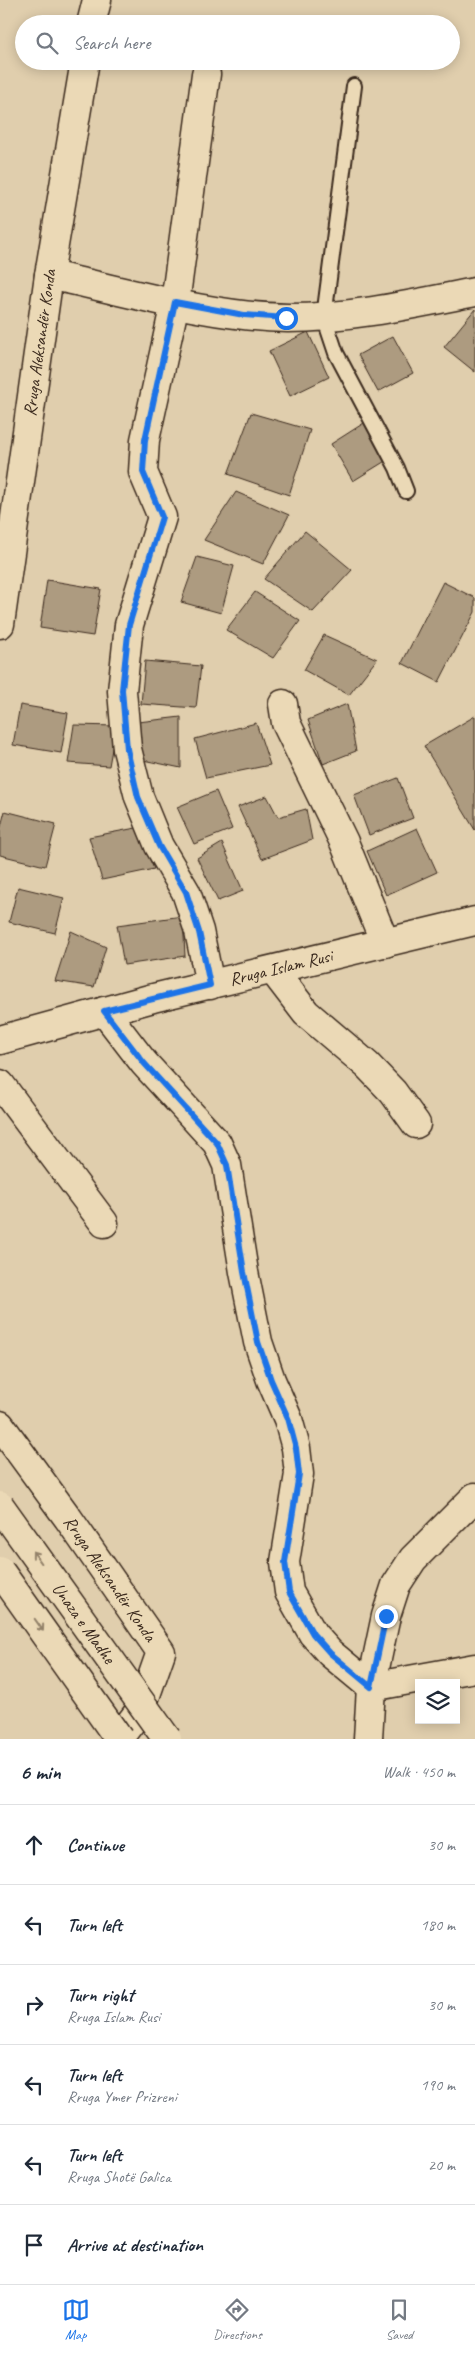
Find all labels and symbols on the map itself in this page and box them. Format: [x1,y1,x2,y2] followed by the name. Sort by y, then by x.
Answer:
[18,266,61,418] street label: Rruga Aleksandër Konda
[275,307,298,330] route start
[227,944,337,990] street label: Rruga Islam Rusi
[59,1512,162,1647] street label: Rruga Aleksandër Konda
[32,1550,42,1564] one-way arrow
[48,1578,121,1669] street label: Unaza e Madhe
[375,1605,398,1628] route end
[33,1618,44,1631] one-way arrow

